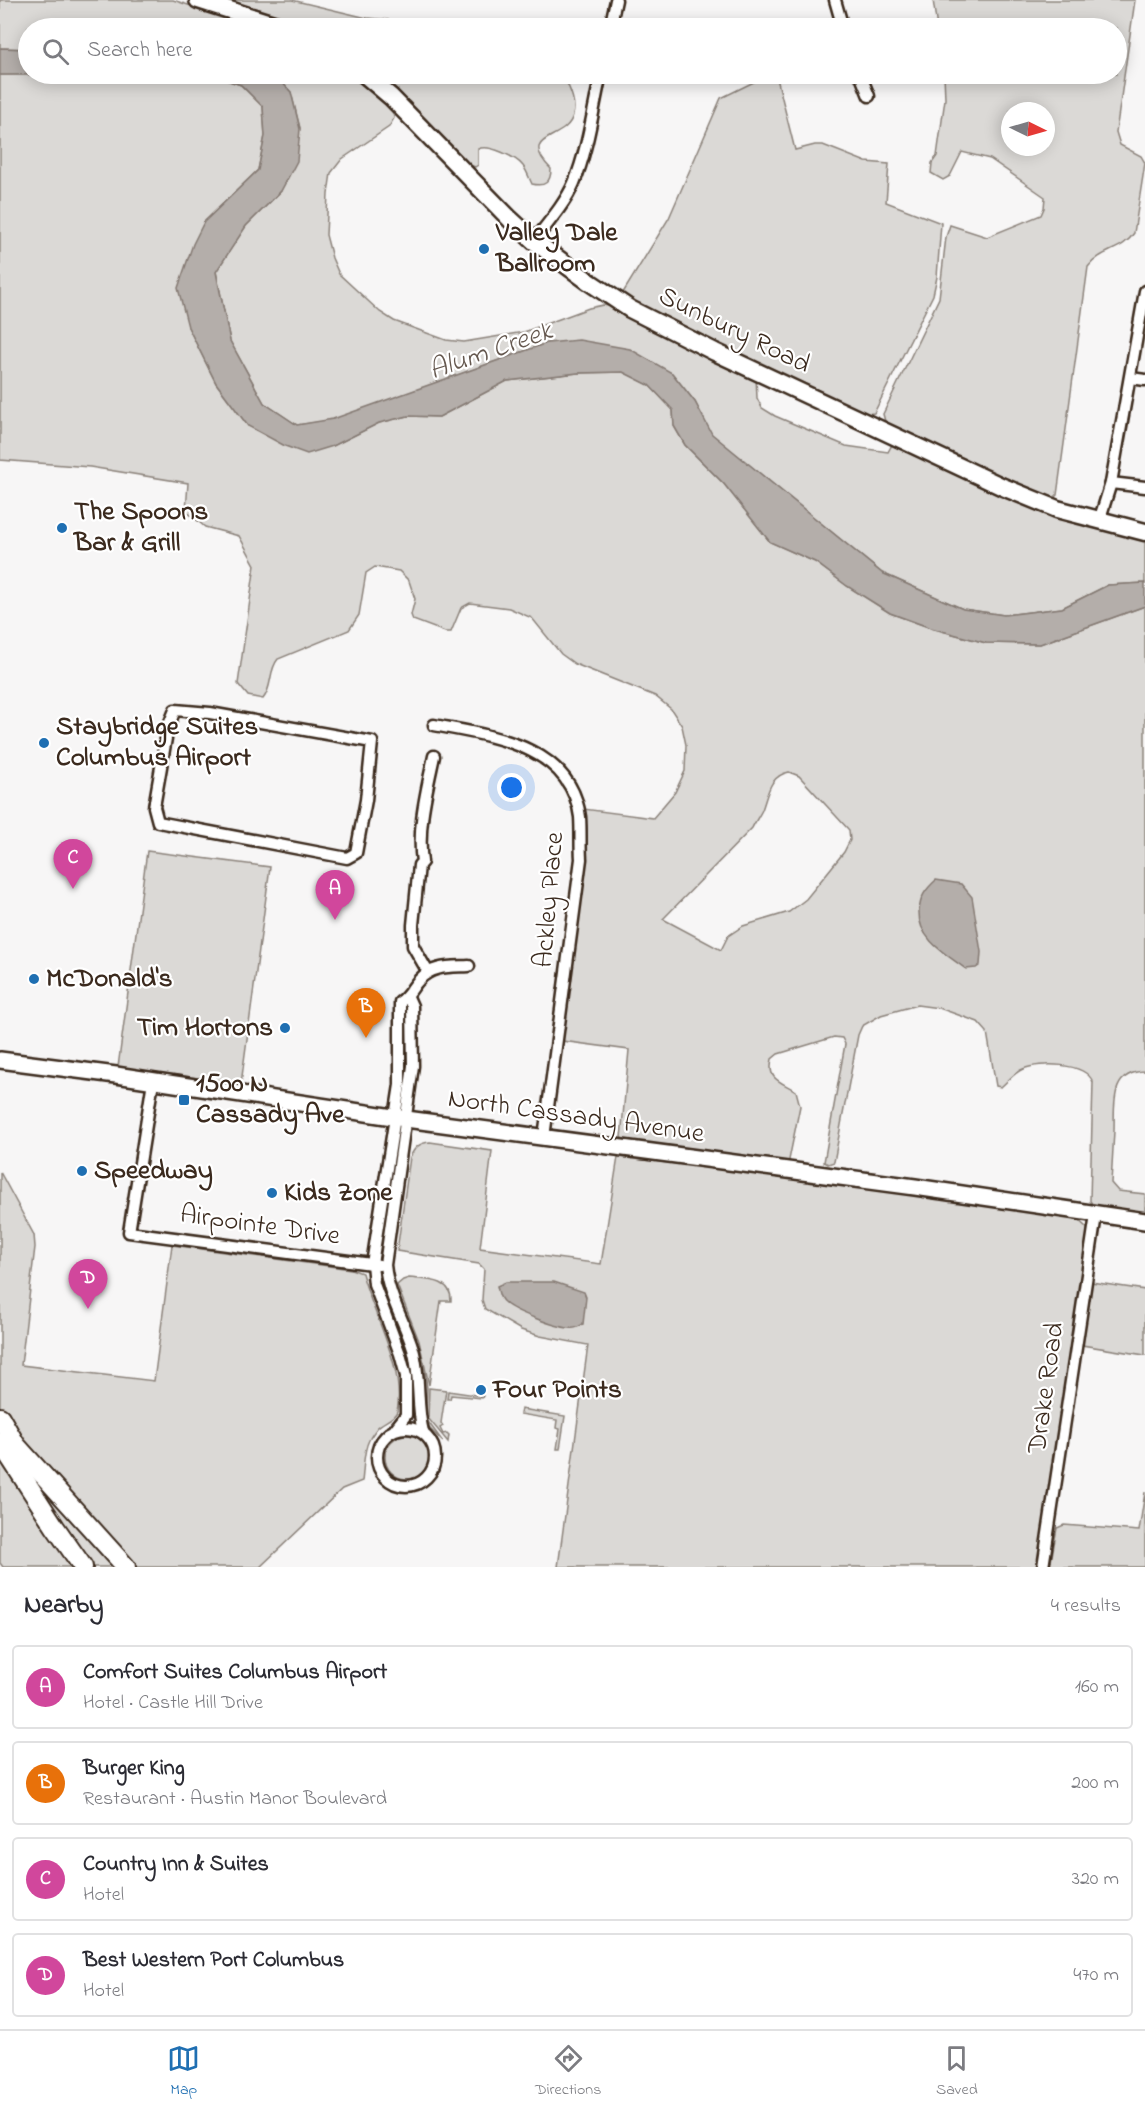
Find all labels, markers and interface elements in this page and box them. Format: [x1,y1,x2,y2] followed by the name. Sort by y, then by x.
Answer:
[18,18,1127,84] search box
[39,35,72,68] icon: search
[87,35,192,67] text: Search here
[1001,102,1055,156] north arrow
[494,214,618,284] place label: Valley Dale Ballroom
[477,242,491,256] marker: Valley Dale Ballroom
[652,277,816,385] street label: Sunbury Road
[424,311,560,392] water label: Alum Creek
[72,493,208,563] place label: The Spoons Bar & Grill
[55,521,69,535] marker: The Spoons Bar & Grill
[56,708,258,778] place label: Staybridge Suites Columbus Airport
[37,736,51,750] marker: Staybridge Suites Columbus Airport
[497,773,526,802] your location
[525,830,575,969] street label: Ackley Place
[54,840,92,889] pin: C
[316,870,354,920] pin: A
[46,960,172,999] place label: McDonald's
[27,972,41,986] marker: McDonald's
[346,988,386,1038] pin: B
[137,1009,273,1048] place label: Tim Hortons
[278,1021,292,1035] marker: Tim Hortons
[196,1065,345,1135] place label: 1500 N Cassady Ave
[445,1080,708,1154] street label: North Cassady Avenue
[177,1093,191,1107] marker: 1500 N Cassady Ave
[94,1152,213,1191] place label: Speedway
[75,1164,89,1178] marker: Speedway
[284,1174,393,1213] place label: Kids Zone
[265,1186,279,1200] marker: Kids Zone
[178,1195,343,1257] street label: Airpointe Drive
[68,1260,107,1309] pin: D
[1018,1320,1076,1457] street label: Drake Road
[491,1371,622,1410] place label: Four Points
[474,1383,488,1397] marker: Four Points
[24,1587,103,1625] text: Nearby
[1051,1592,1121,1621] text: 4 results
[83,1657,387,1689] text: Comfort Suites Columbus Airport
[39,1673,52,1702] text: A
[1075,1673,1119,1702] text: 160 m
[83,1689,263,1718] text: Hotel · Castle Hill Drive
[83,1753,185,1785] text: Burger King
[39,1769,52,1798] text: B
[1071,1769,1119,1798] text: 200 m
[83,1785,387,1814] text: Restaurant · Austin Manor Boulevard
[83,1849,269,1881] text: Country Inn & Suites
[40,1865,51,1894] text: C
[1072,1865,1119,1894] text: 320 m
[83,1881,124,1910] text: Hotel
[83,1945,344,1977] text: Best Western Port Columbus
[38,1961,53,1990] text: D
[1073,1961,1119,1990] text: 470 m
[83,1977,124,2006] text: Hotel
[167,2042,200,2102] tab: Map
[535,2042,601,2102] tab: Directions
[936,2042,978,2102] tab: Saved

